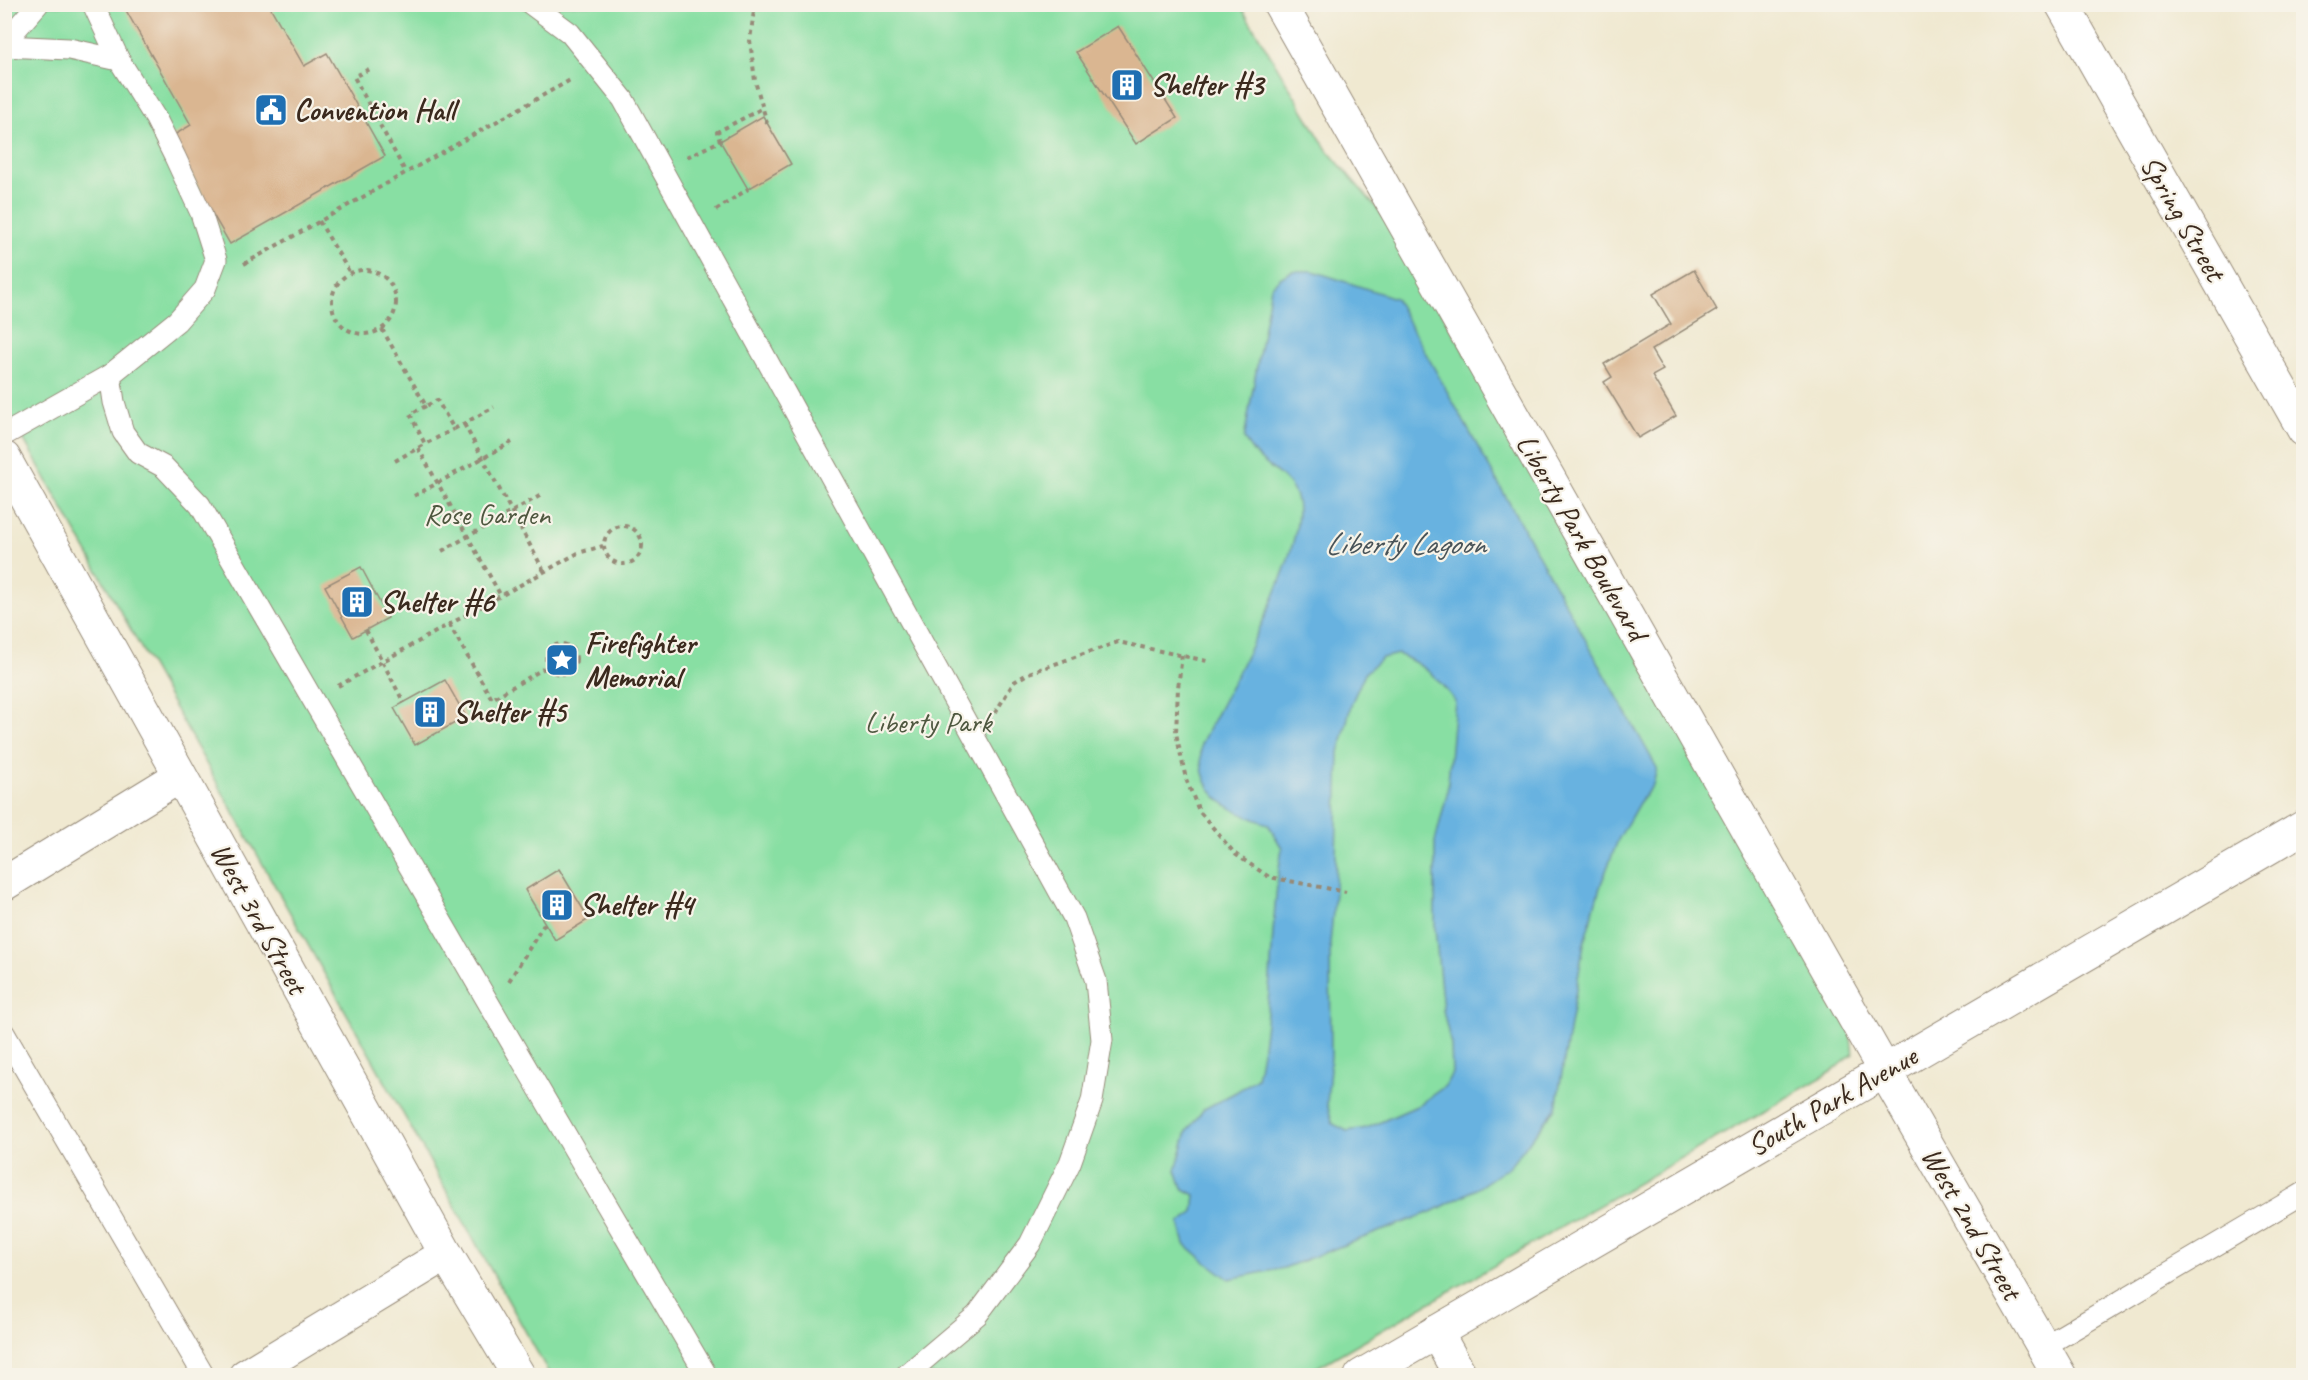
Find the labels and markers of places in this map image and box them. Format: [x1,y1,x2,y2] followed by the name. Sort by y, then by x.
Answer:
[1150,66,1266,104] place label: Shelter #3
[1109,67,1145,103] building icon: Shelter #3
[294,91,460,129] place label: Convention Hall
[253,92,289,128] public building icon: Convention Hall
[380,583,496,621] place label: Shelter #6
[339,584,375,620] building icon: Shelter #6
[585,624,699,696] place label: Firefighter Memorial
[544,642,580,678] place icon: Firefighter Memorial
[453,693,569,731] place label: Shelter #5
[412,694,448,730] building icon: Shelter #5
[580,886,697,924] place label: Shelter #4
[539,887,575,923] building icon: Shelter #4

